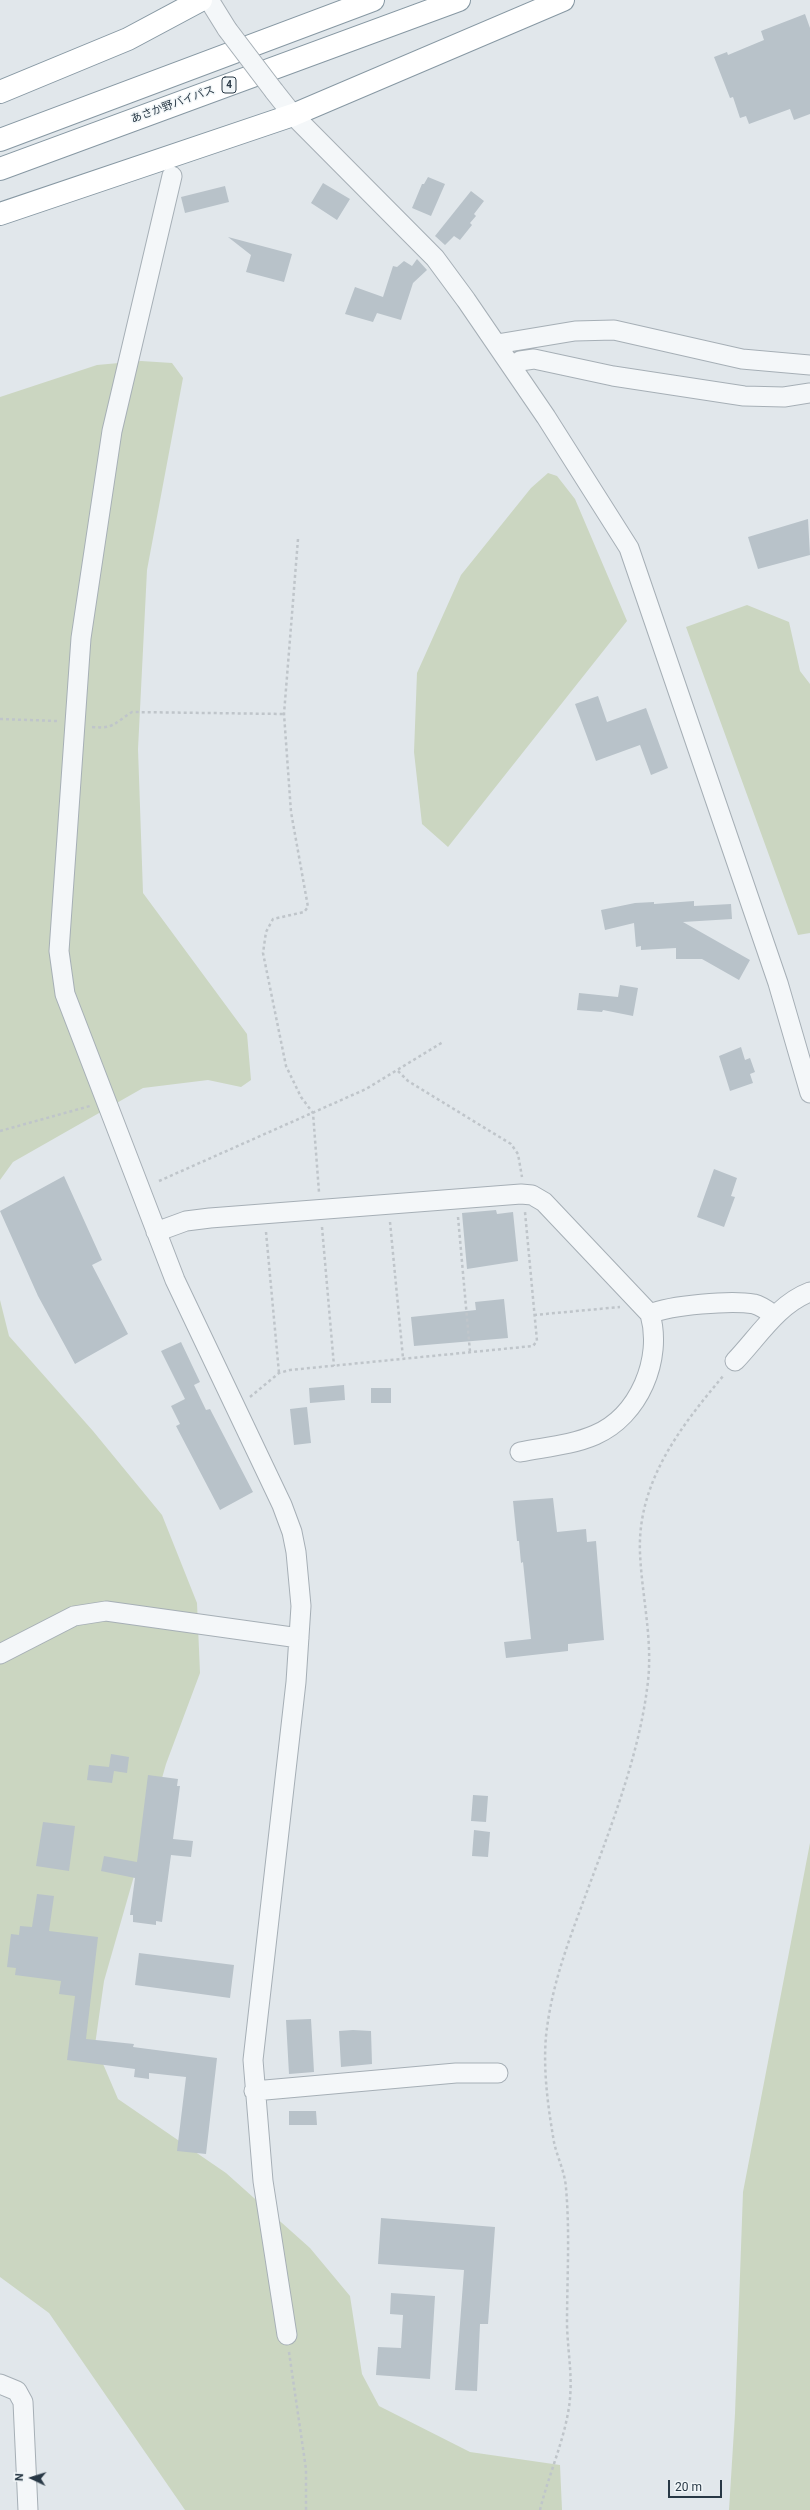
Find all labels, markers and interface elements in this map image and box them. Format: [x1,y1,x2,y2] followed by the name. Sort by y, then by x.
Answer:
[222,77,236,93] road number: 4
[129,84,217,126] street label: あさか野バイパス
[12,2458,52,2498] north arrow
[670,2472,724,2498] scale bar
[13,2473,26,2481] text: N
[675,2480,702,2494] text: 20 m

